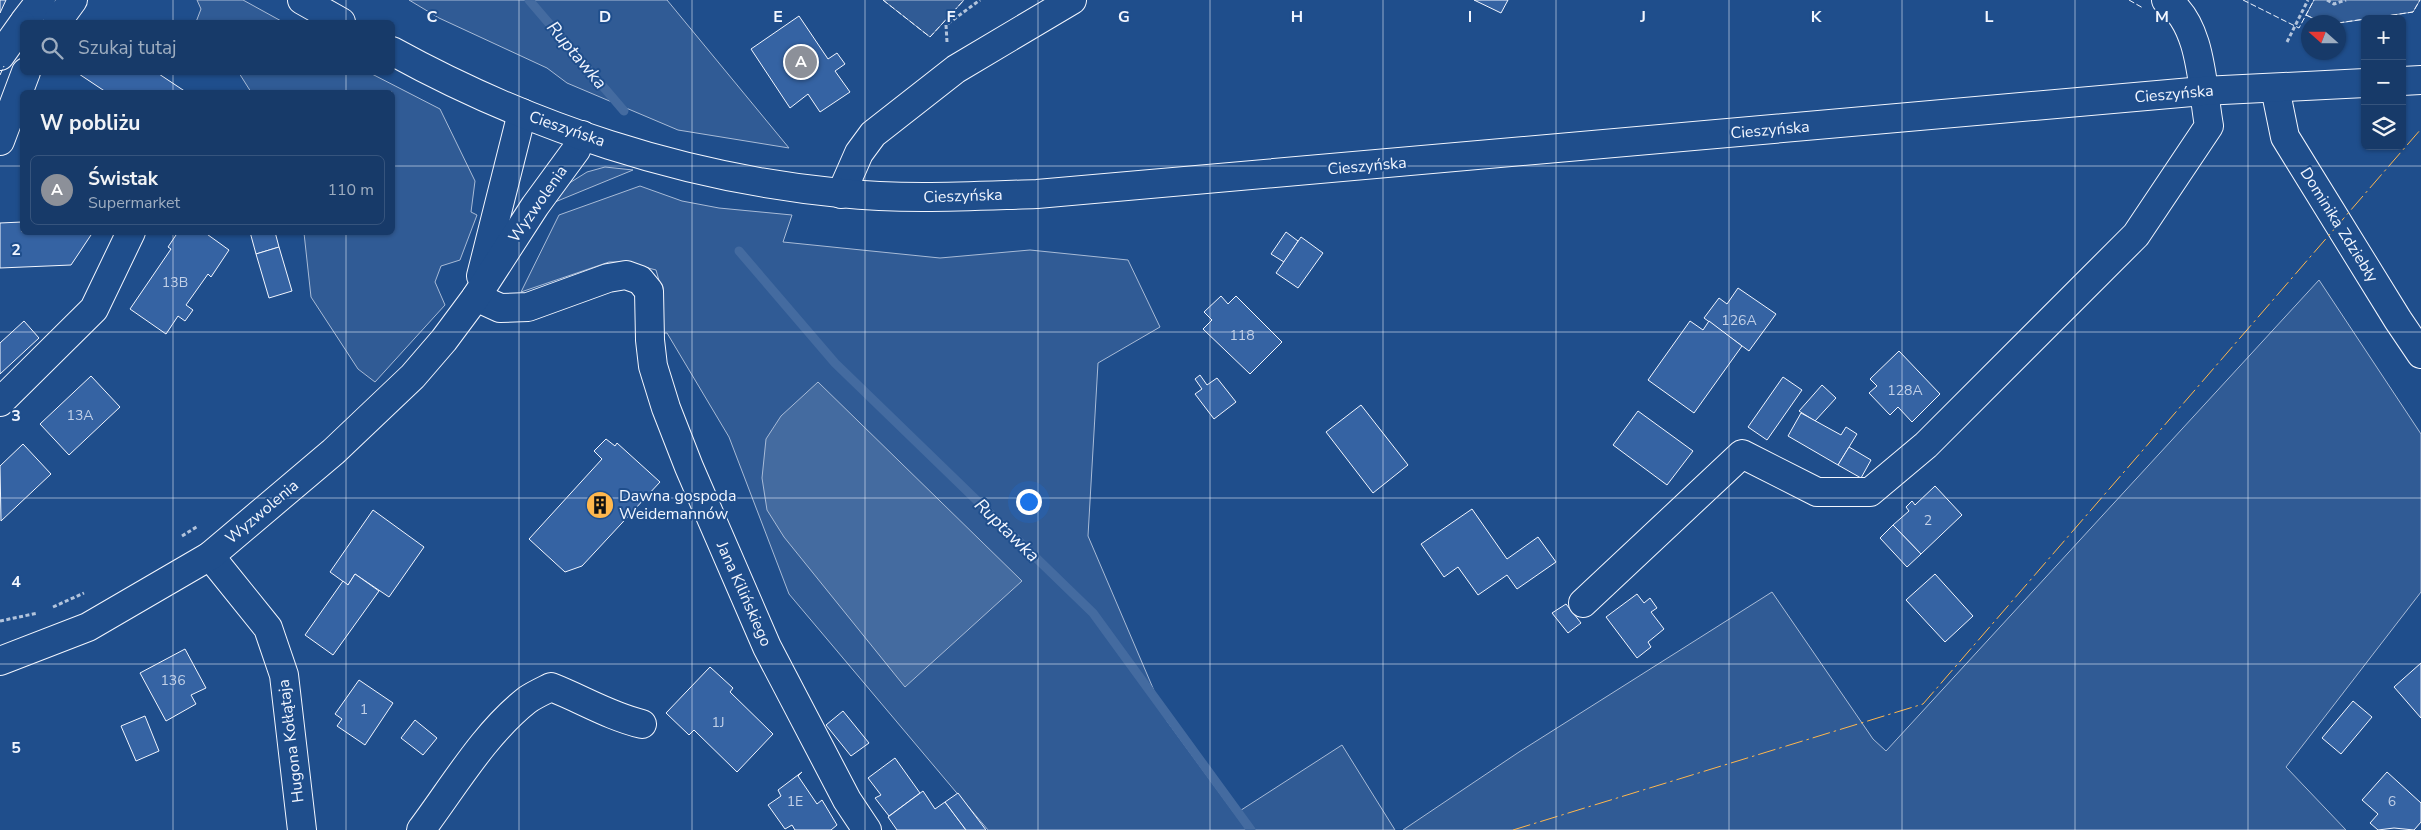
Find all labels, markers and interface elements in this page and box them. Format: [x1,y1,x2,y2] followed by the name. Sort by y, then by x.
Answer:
[427,6,438,28] text: C
[599,6,611,28] text: D
[773,6,783,28] text: E
[947,6,956,28] text: F
[1118,6,1130,28] text: G
[1291,6,1303,28] text: H
[1468,6,1472,28] text: I
[1639,6,1646,28] text: J
[1811,6,1823,28] text: K
[1985,6,1994,28] text: L
[2155,6,2169,28] text: M
[2301,15,2346,60] north arrow
[2361,15,2406,150] map controls
[2361,15,2406,60] button: +
[541,16,613,94] water label: Ruptawka
[20,20,395,75] search box
[38,34,66,62] icon: search
[78,35,177,61] text: Szukaj tutaj
[785,43,817,81] pin: A
[2361,60,2406,105] button: −
[2134,80,2214,108] street label: Cieszyńska
[2361,105,2406,150] button: layers
[526,106,608,152] street label: Cieszyńska
[40,109,141,137] text: W pobliżu
[1730,116,1810,144] street label: Cieszyńska
[1327,152,1407,180] street label: Cieszyńska
[503,161,573,247] street label: Wyzwolenia
[2295,163,2384,287] street label: Dominika Zdziebły
[88,166,158,192] text: Świstak
[51,179,63,201] text: A
[327,179,374,201] text: 110 m
[923,184,1003,208] street label: Cieszyńska
[88,192,180,214] text: Supermarket
[11,239,21,261] text: 2
[162,273,188,292] house number: 13B
[1721,311,1757,330] house number: 126A
[1229,326,1255,345] house number: 118
[1887,381,1923,400] house number: 128A
[11,405,21,427] text: 3
[66,406,94,425] house number: 13A
[221,475,303,549] street label: Wyzwolenia
[619,485,736,525] place label: Dawna gospoda Weidemannów
[1016,489,1042,515] your location
[585,490,615,520] building icon: Dawna gospoda Weidemannów
[969,493,1045,567] water label: Ruptawka
[1924,511,1932,530] house number: 2
[711,537,777,650] street label: Jana Kilińskiego
[11,571,21,593] text: 4
[160,671,186,690] house number: 136
[273,678,309,804] street label: Hugona Kołłątaja
[360,700,368,719] house number: 1
[712,713,724,732] house number: 1J
[11,737,21,759] text: 5
[787,792,803,811] house number: 1E
[2388,792,2396,811] house number: 6

